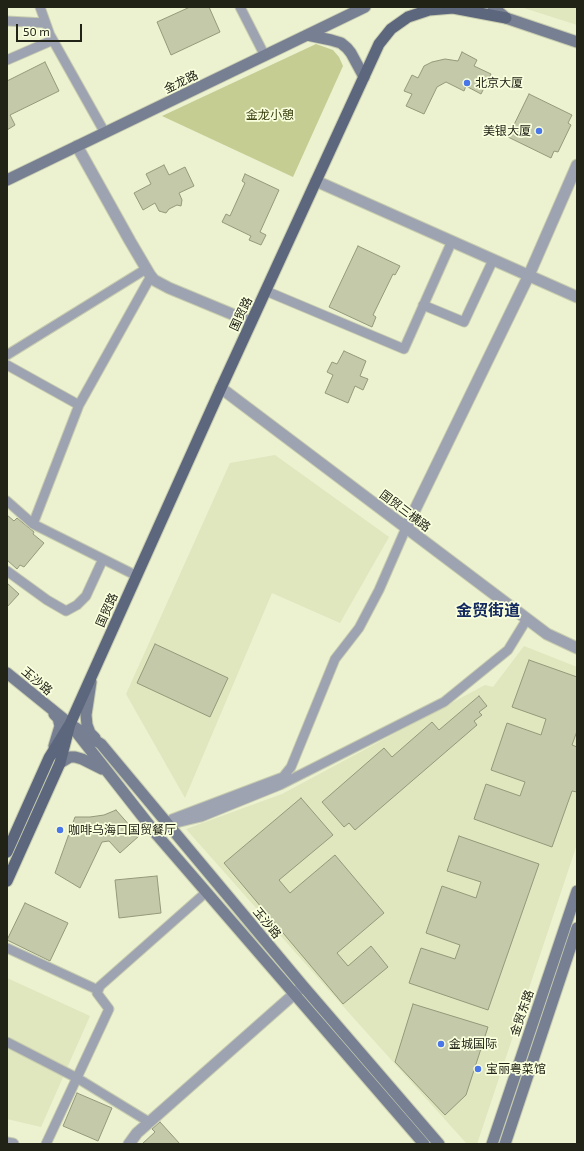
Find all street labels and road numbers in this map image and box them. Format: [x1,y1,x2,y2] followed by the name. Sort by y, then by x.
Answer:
[162,68,200,96] street label: 金龙路
[227,295,255,333] street label: 国贸路
[377,487,433,535] street label: 国贸三横路
[93,591,121,629] street label: 国贸路
[19,664,55,698] street label: 玉沙路
[250,905,284,941] street label: 玉沙路
[507,988,537,1038] street label: 金贸东路

